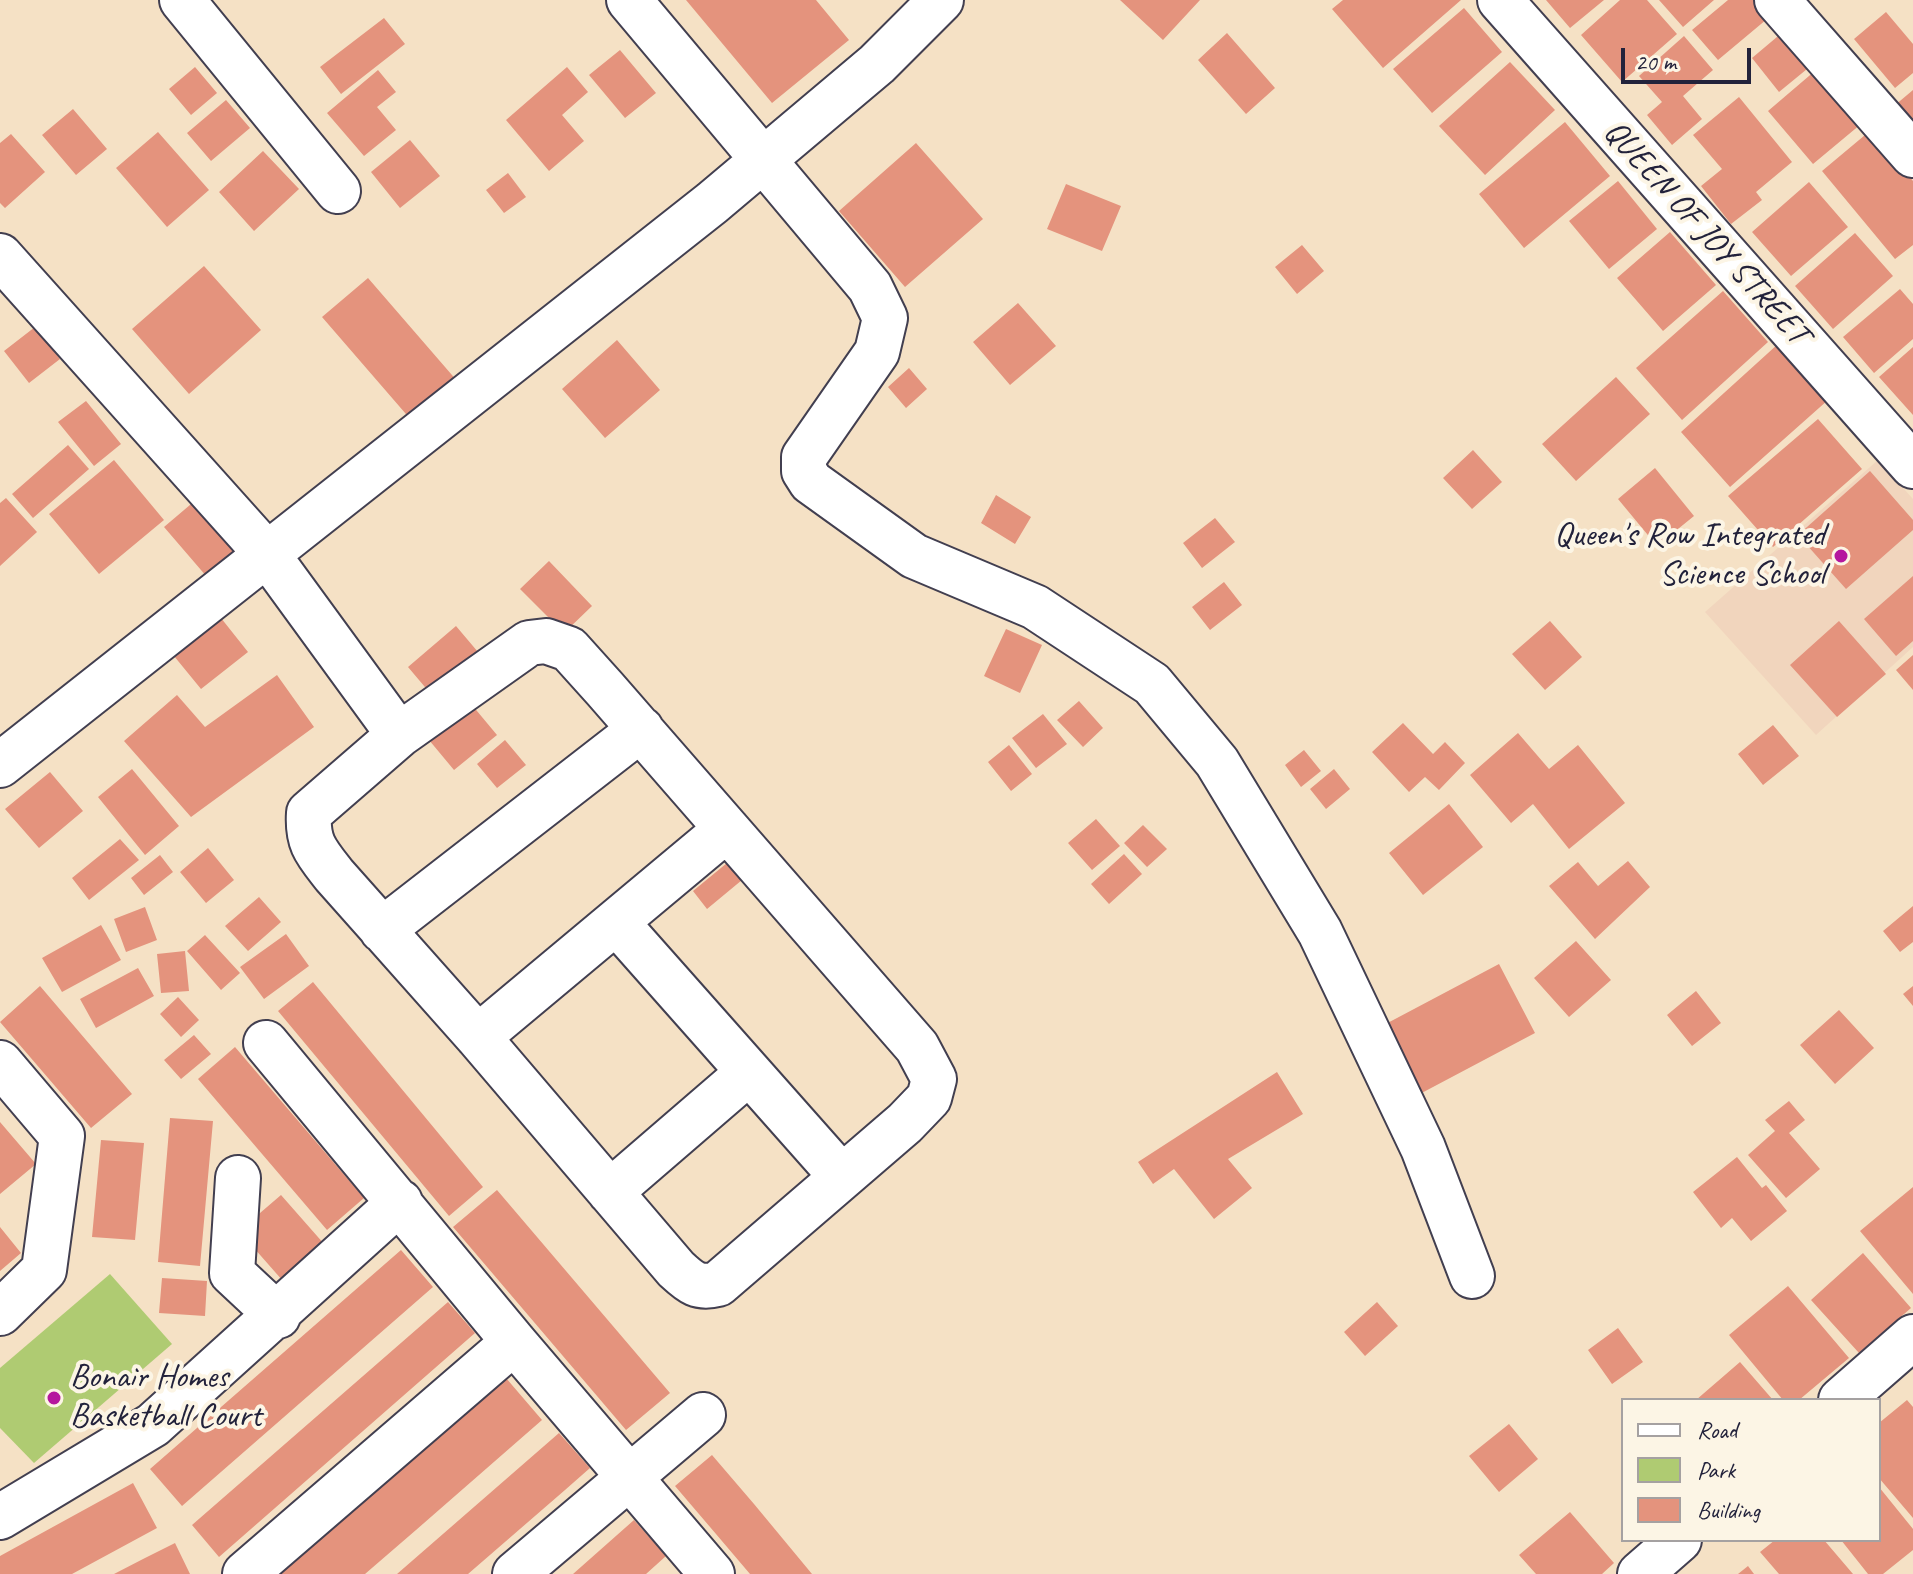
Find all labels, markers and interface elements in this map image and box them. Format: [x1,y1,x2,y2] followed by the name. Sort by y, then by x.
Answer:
[1625,32,1755,82] scale bar
[1635,47,1676,77] text: 20 m
[1594,112,1818,354] street label: QUEEN OF JOY STREET
[1554,516,1825,596] place label: Queen's Row Integrated Science School
[1832,547,1850,565] marker: Queen's Row Integrated Science School
[70,1358,261,1438] place label: Bonair Homes Basketball Court
[45,1389,63,1407] marker: Bonair Homes Basketball Court
[1621,1398,1881,1542] legend
[1697,1415,1737,1445] text: Road
[1697,1455,1735,1485] text: Park
[1697,1495,1760,1525] text: Building

